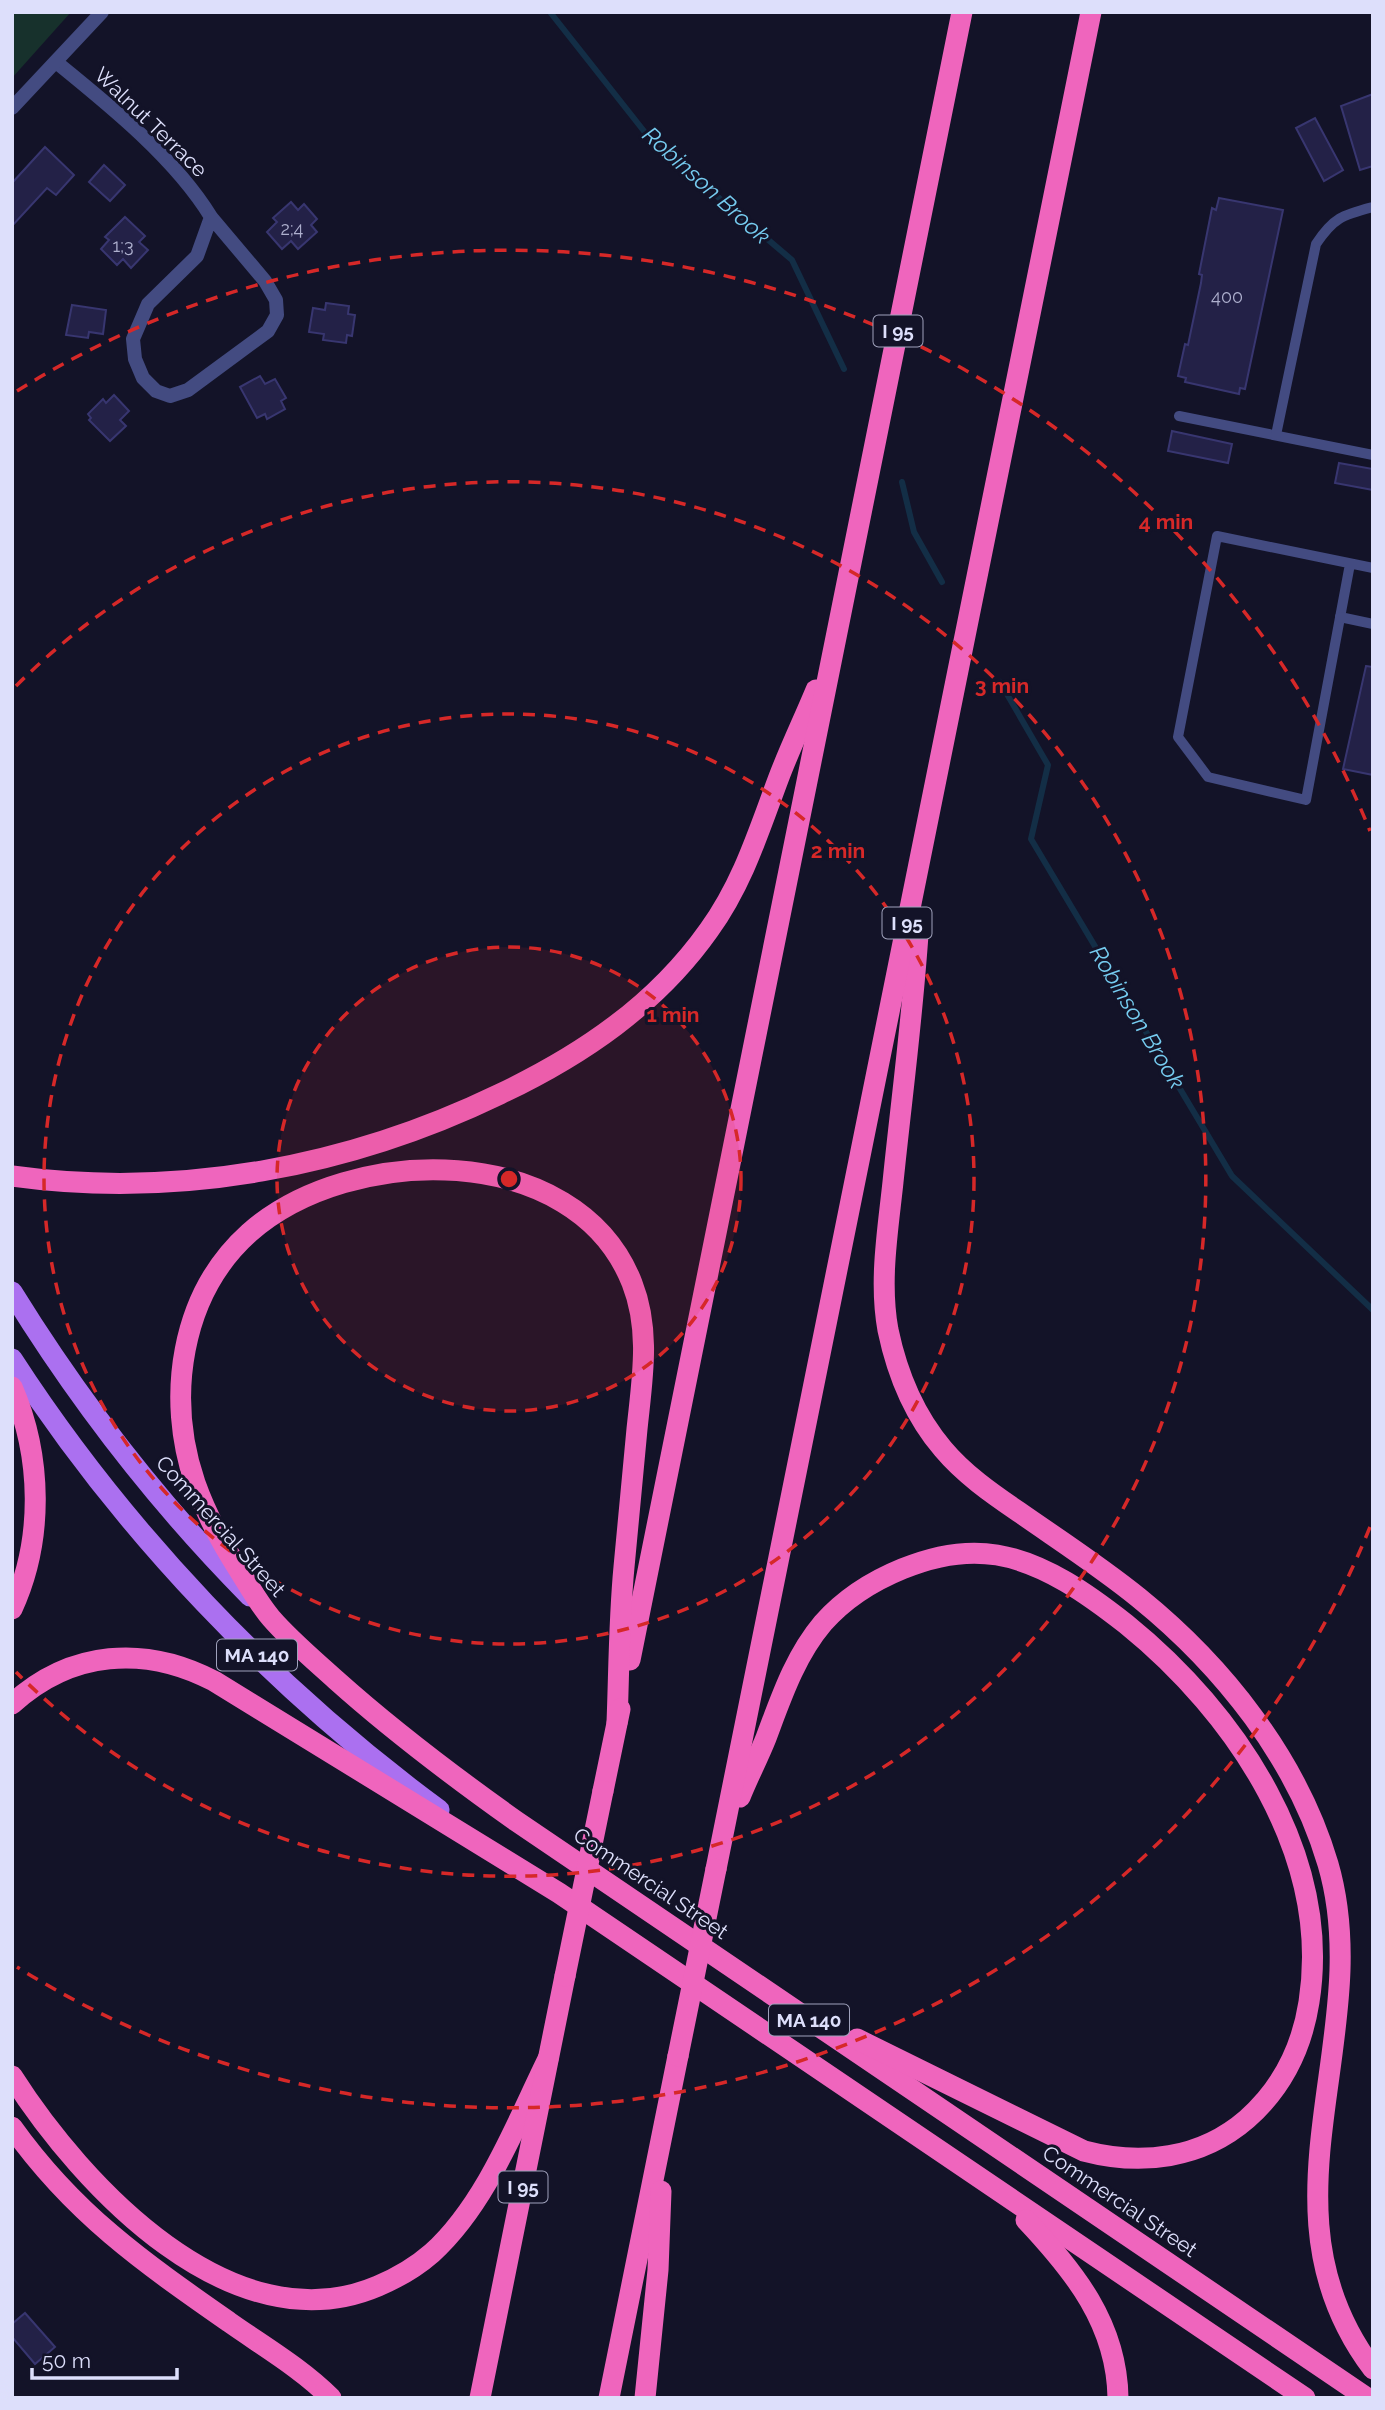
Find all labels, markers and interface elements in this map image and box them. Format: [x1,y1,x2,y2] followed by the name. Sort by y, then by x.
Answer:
[89,62,213,182] street label: Walnut Terrace
[638,121,776,249] water label: Robinson Brook
[281,218,304,239] house number: 2;4
[112,235,134,256] house number: 1;3
[1211,286,1243,307] house number: 400
[874,316,922,346] road number: I 95
[1139,509,1193,534] text: 4 min
[975,673,1029,698] text: 3 min
[811,838,865,863] text: 2 min
[883,908,932,939] road number: I 95
[1085,941,1191,1093] water label: Robinson Brook
[646,1002,700,1027] text: 1 min
[497,1167,521,1191] centre of rings
[151,1450,291,1602] street label: Commercial Street
[217,1639,297,1670] road number: MA 140
[569,1822,733,1944] street label: Commercial Street
[769,2004,849,2036] road number: MA 140
[1038,2140,1202,2262] street label: Commercial Street
[498,2172,548,2202] road number: I 95
[32,2336,177,2380] scale bar
[42,2348,91,2373] text: 50 m

